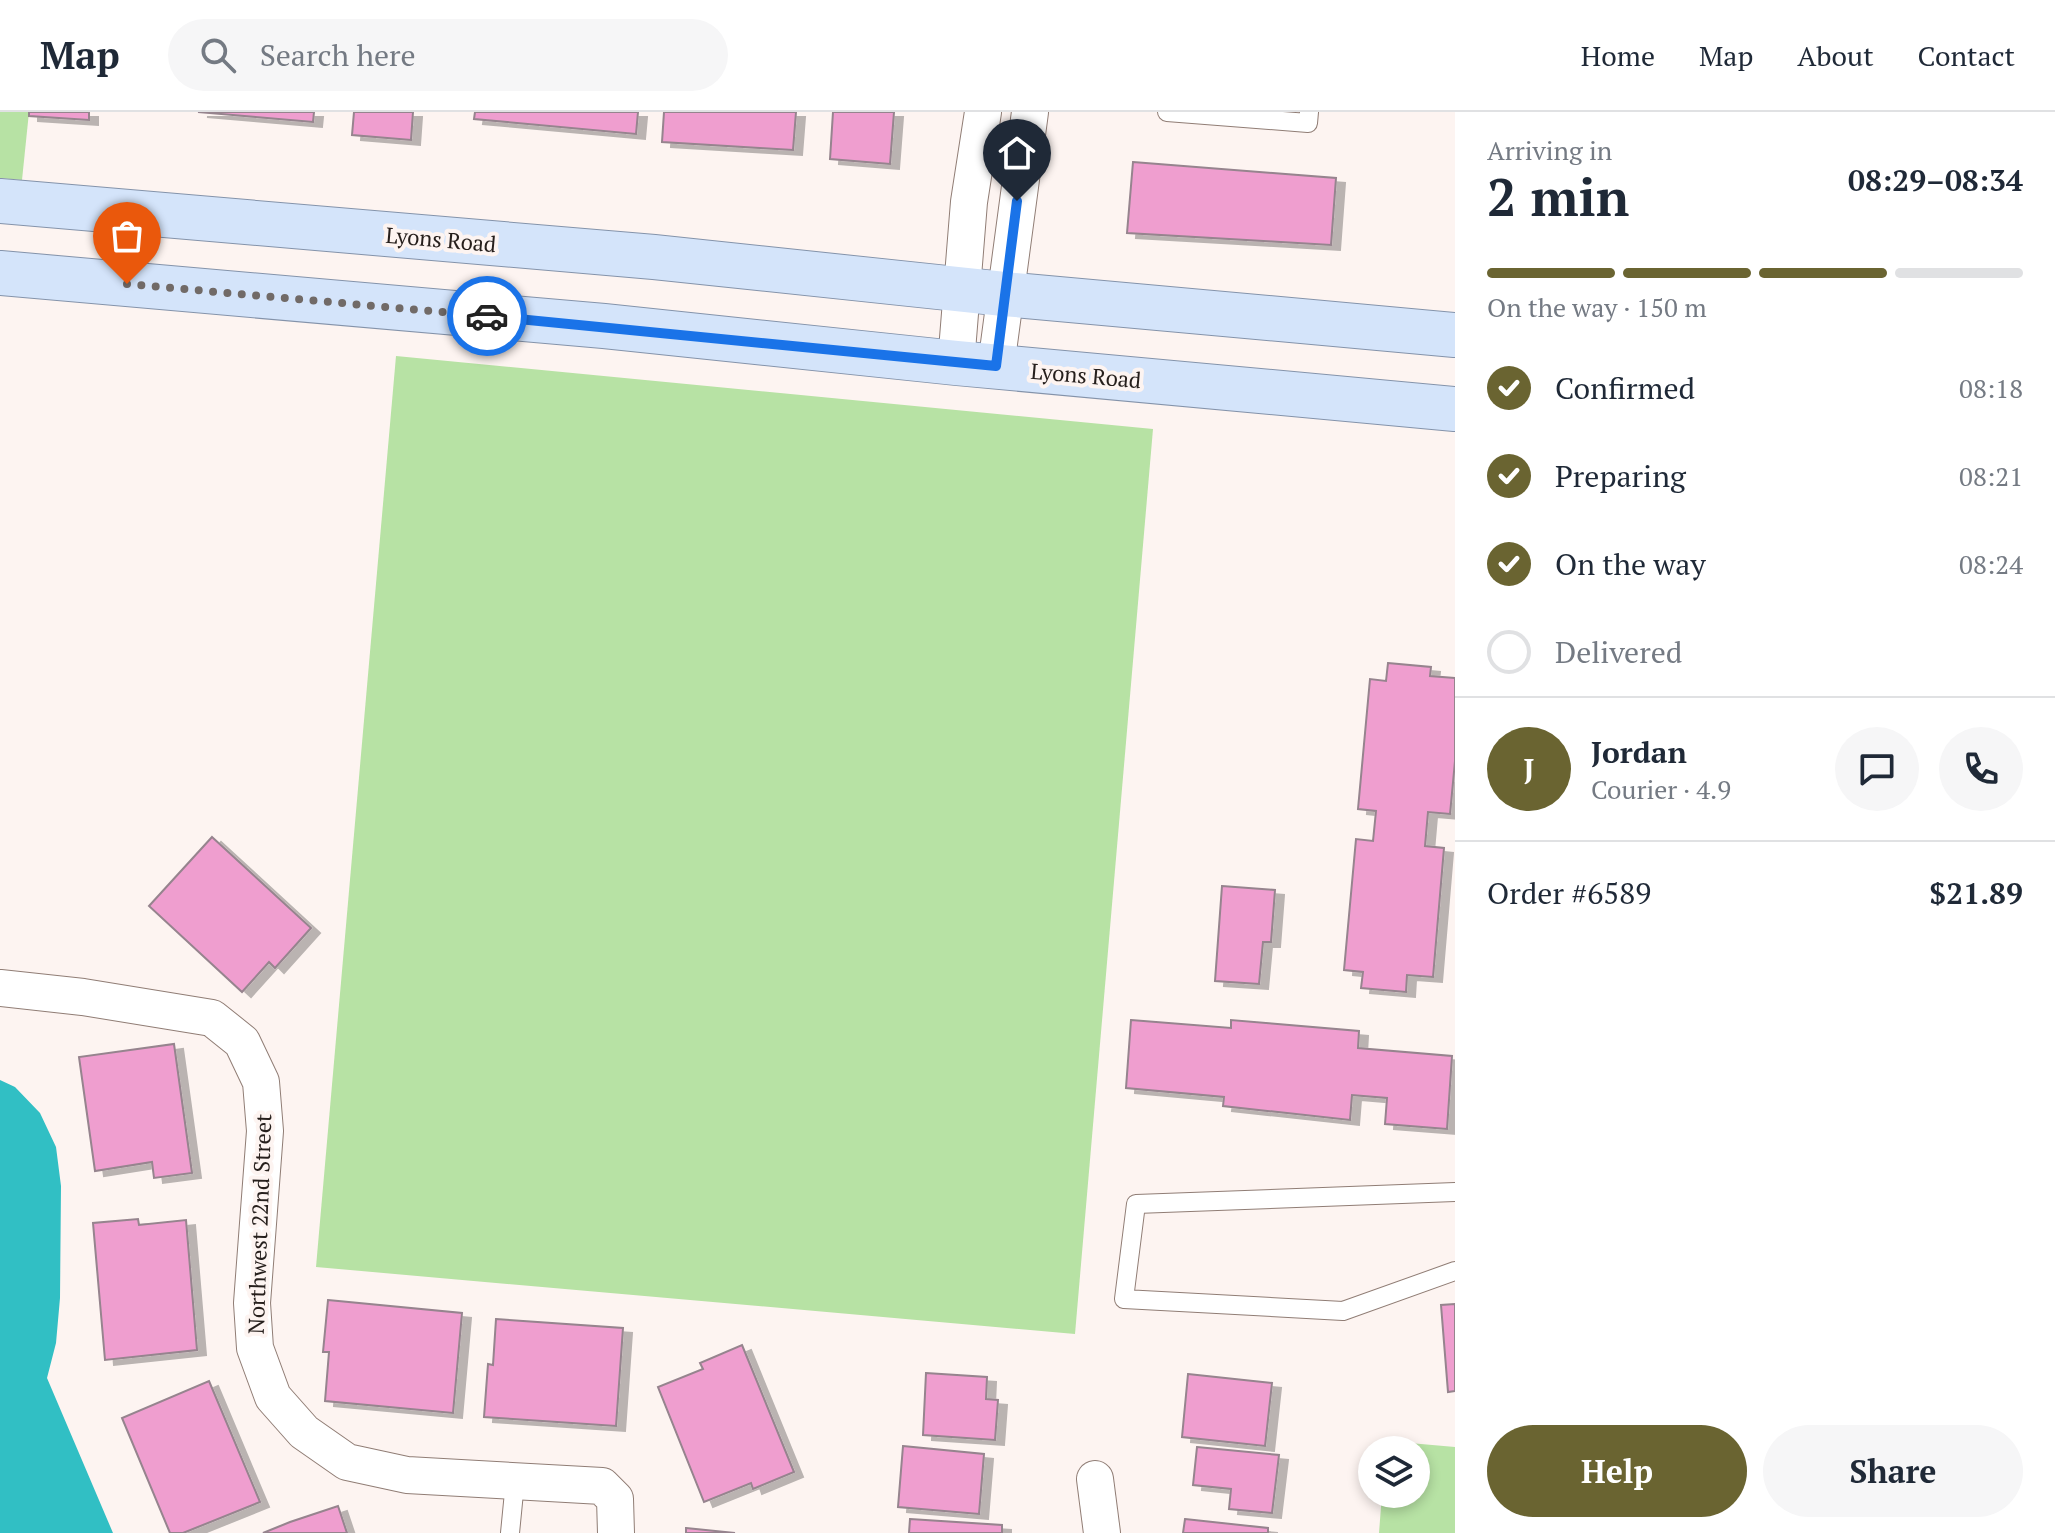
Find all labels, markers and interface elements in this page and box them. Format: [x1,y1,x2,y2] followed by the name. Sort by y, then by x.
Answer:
[168,19,728,91] search box
[40,30,120,80] text: Map
[196,33,240,77] icon: search
[260,35,416,75] text: Search here
[1581,37,1655,74] text: Home
[1699,37,1753,74] text: Map
[1797,37,1874,74] text: About
[1918,37,2015,74] text: Contact
[983,119,1051,201] pin
[995,131,1039,175] icon: home
[1487,133,1612,167] text: Arriving in
[1848,160,2023,200] text: 08:29–08:34
[1487,162,1629,231] text: 2 min
[93,202,161,284] pin
[105,214,149,258] icon: bag
[384,220,498,258] street label: Lyons Road
[447,276,527,356] courier
[1487,290,1707,324] text: On the way · 150 m
[465,294,509,338] icon: car
[1029,356,1143,394] street label: Lyons Road
[1487,366,1531,410] icon: check
[1555,368,1695,408] text: Confirmed
[1959,371,2023,405] text: 08:18
[1487,454,1531,498] icon: check
[1555,456,1686,496] text: Preparing
[1959,459,2023,493] text: 08:21
[1487,542,1531,586] icon: check
[1555,544,1706,584] text: On the way
[1959,547,2023,581] text: 08:24
[1555,632,1682,672] text: Delivered
[1835,727,1919,811] button: chat
[1939,727,2023,811] button: phone
[1591,732,1687,772] text: Jordan
[1524,749,1534,789] text: J
[1591,772,1731,806] text: Courier · 4.9
[1487,873,1651,913] text: Order #6589
[1929,873,2023,913] text: $21.89
[241,1113,277,1335] street label: Northwest 22nd Street
[1487,1425,1747,1517] button: Help
[1763,1425,2023,1517] button: Share
[1358,1436,1430,1508] map controls
[1358,1436,1430,1508] button: layers

